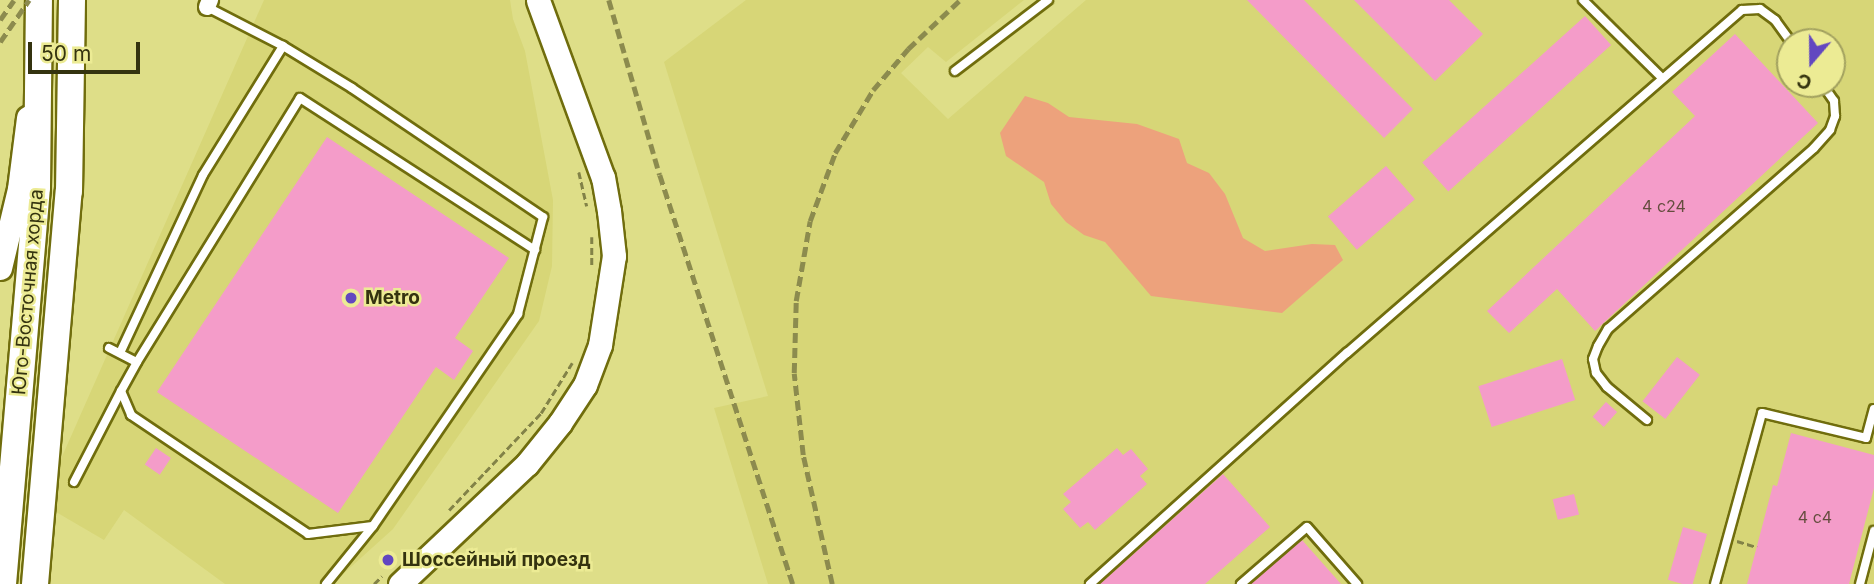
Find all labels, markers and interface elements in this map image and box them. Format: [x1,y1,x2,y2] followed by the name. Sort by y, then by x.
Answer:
[32,28,144,72] scale bar
[1776,28,1846,98] north arrow
[41,41,91,66] text: 50 m
[1794,68,1815,95] text: С
[8,188,48,396] street label: Юго-Восточная хорда
[1642,196,1686,216] house number: 4 с24
[365,287,420,309] place label: Metro
[343,290,359,306] marker: Metro
[1798,507,1832,527] house number: 4 с4
[402,549,591,571] place label: Шоссейный проезд
[380,552,396,568] marker: Шоссейный проезд

